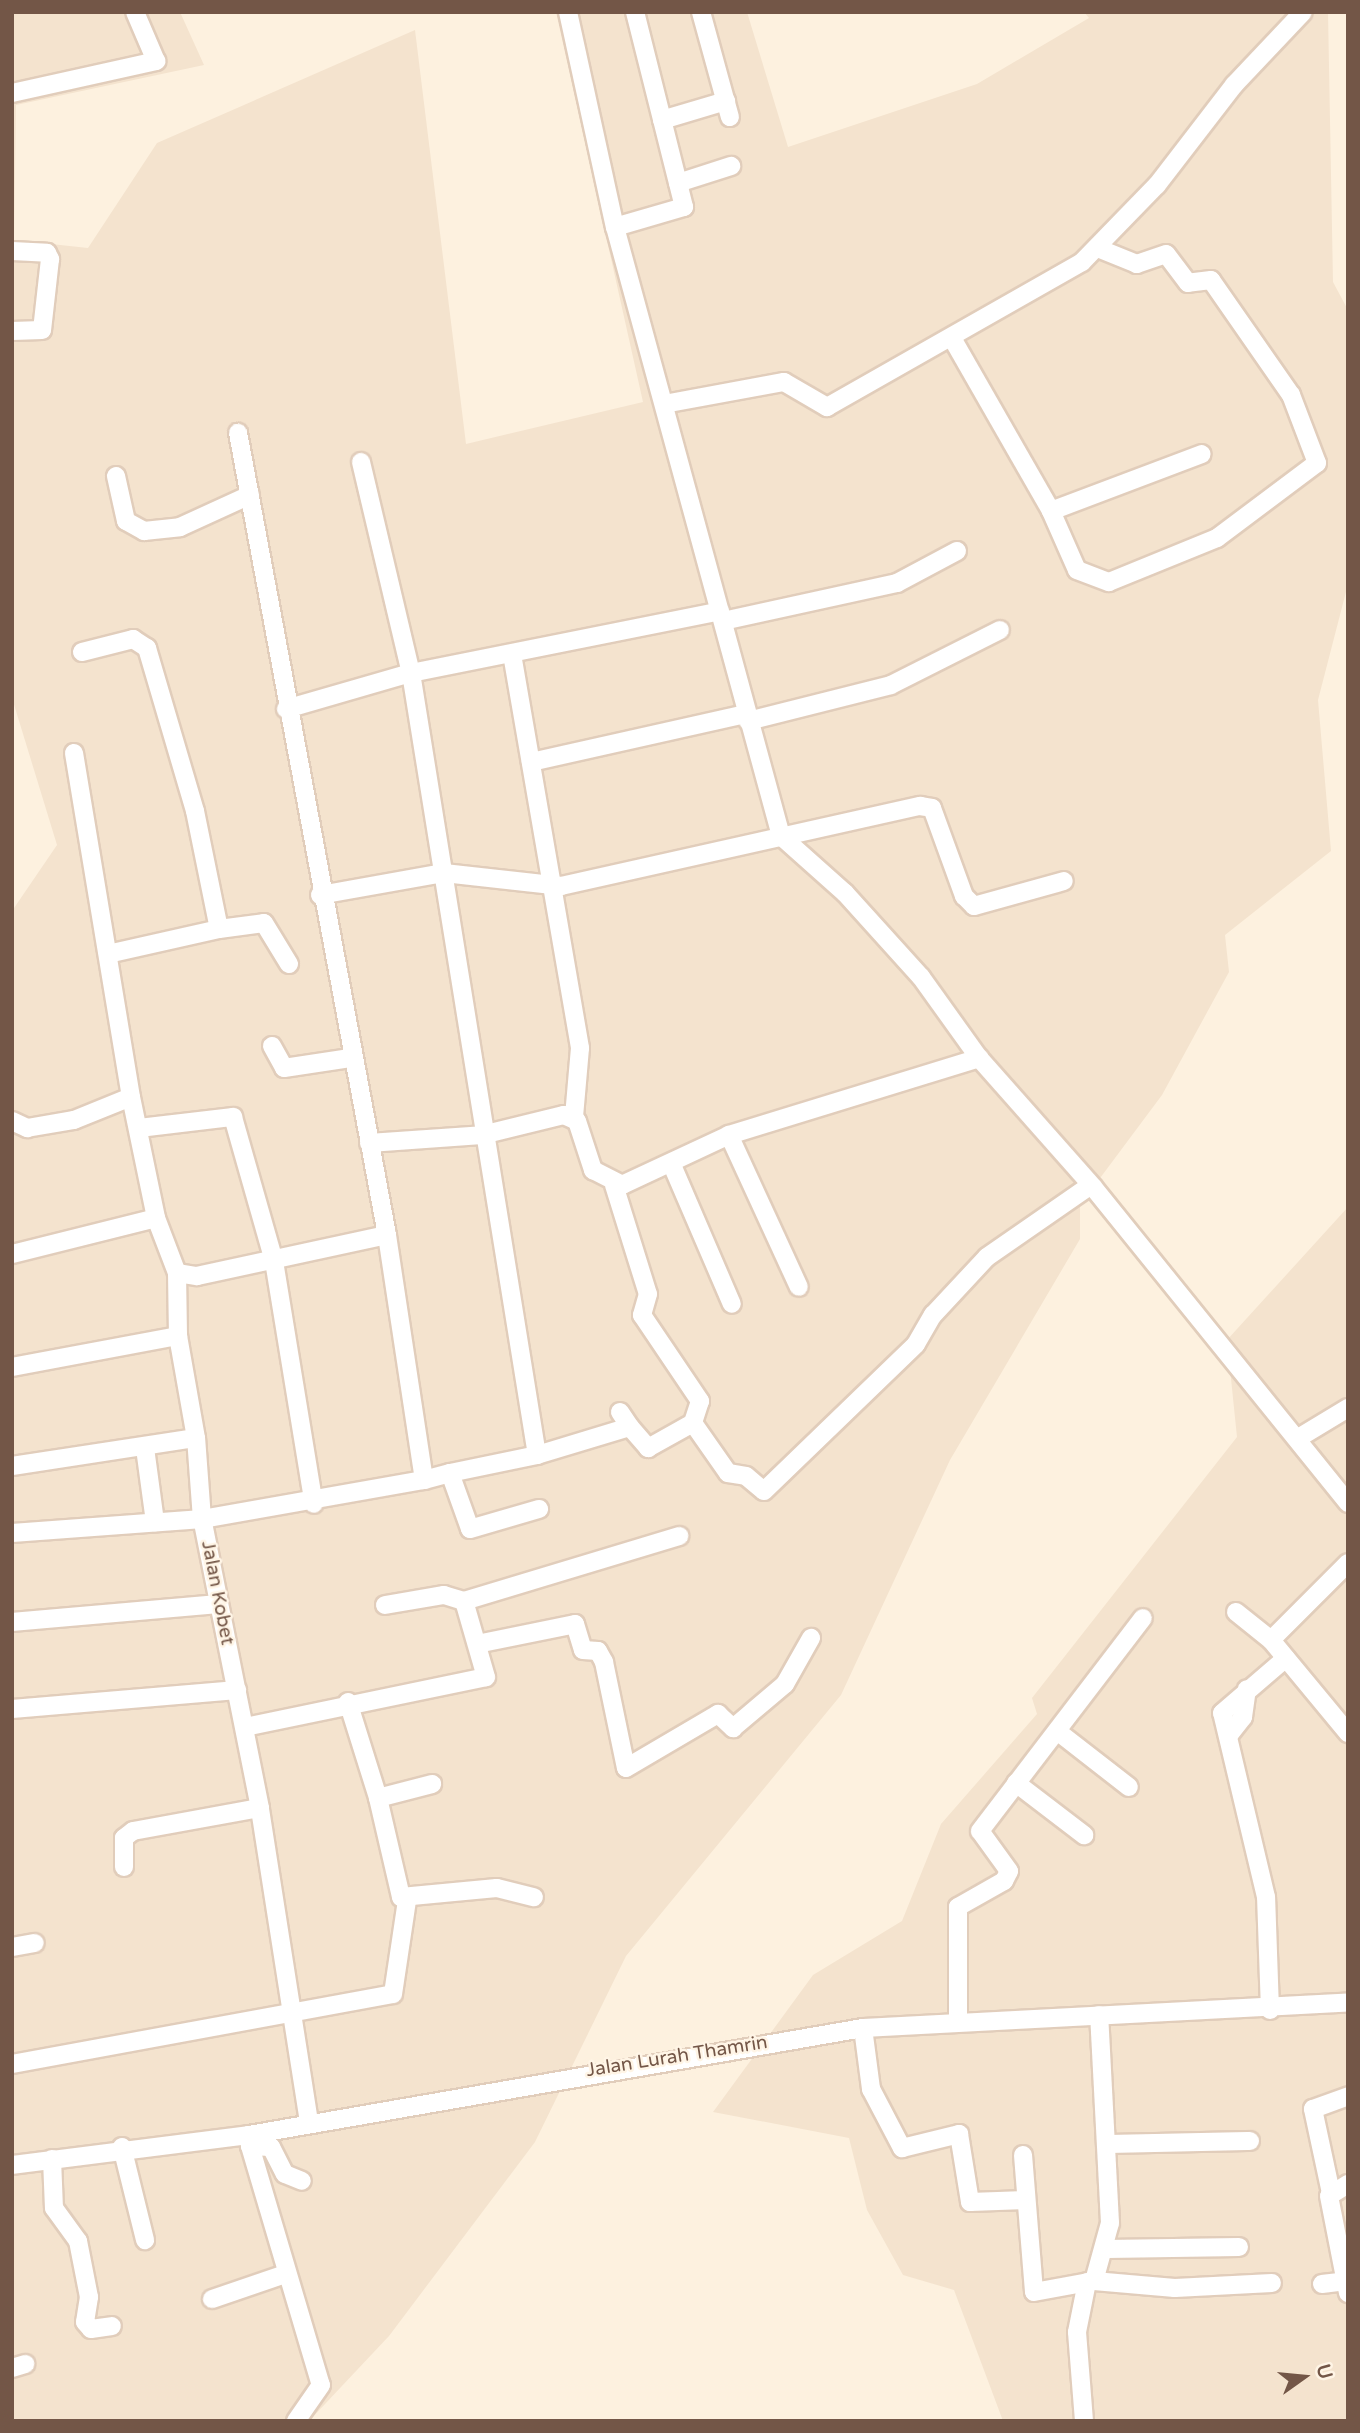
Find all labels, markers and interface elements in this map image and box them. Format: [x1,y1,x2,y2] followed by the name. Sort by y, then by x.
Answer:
[196,1539,238,1647] street label: Jalan Kobet
[585,2031,769,2083] street label: Jalan Lurah Thamrin
[1269,2342,1339,2412] north arrow
[1312,2362,1337,2381] text: U

